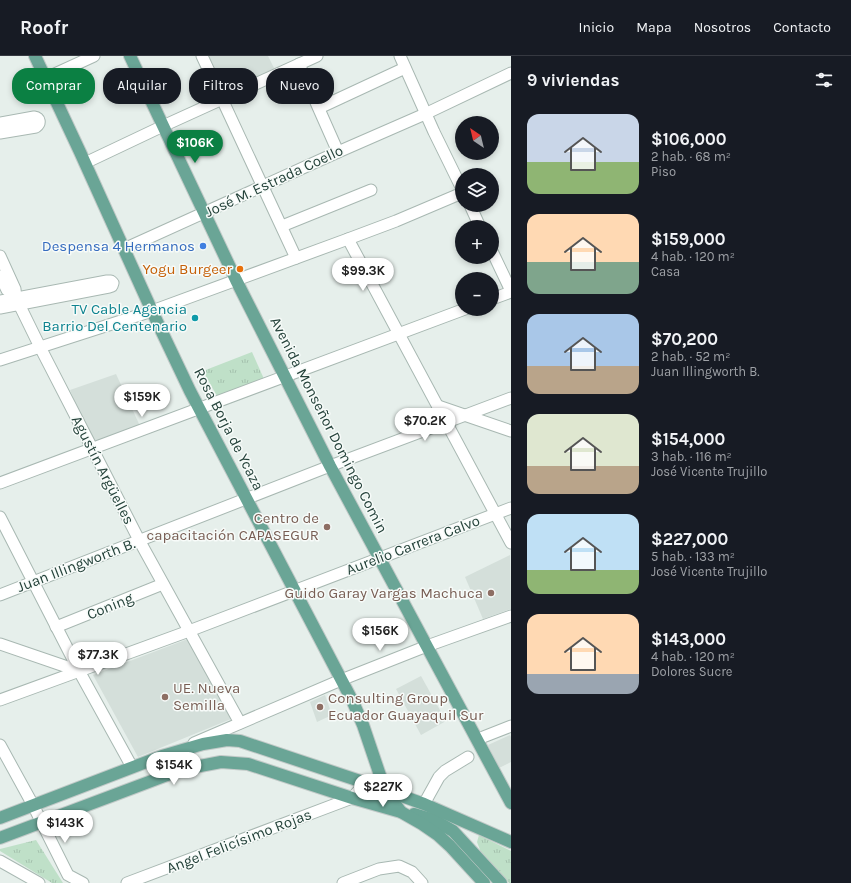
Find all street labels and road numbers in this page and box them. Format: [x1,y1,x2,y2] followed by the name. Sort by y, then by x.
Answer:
[202,141,346,221] street label: José M. Estrada Coello
[266,314,392,536] street label: Avenida Monseñor Domingo Comin
[190,365,268,493] street label: Rosa Borja de Ycaza
[68,413,138,527] street label: Agustín Argüelles
[344,511,482,579] street label: Aurelio Carrera Calvo
[14,534,138,596] street label: Juan Illingworth B.
[84,588,136,623] street label: Coning
[164,805,314,877] street label: Angel Felicísimo Rojas

